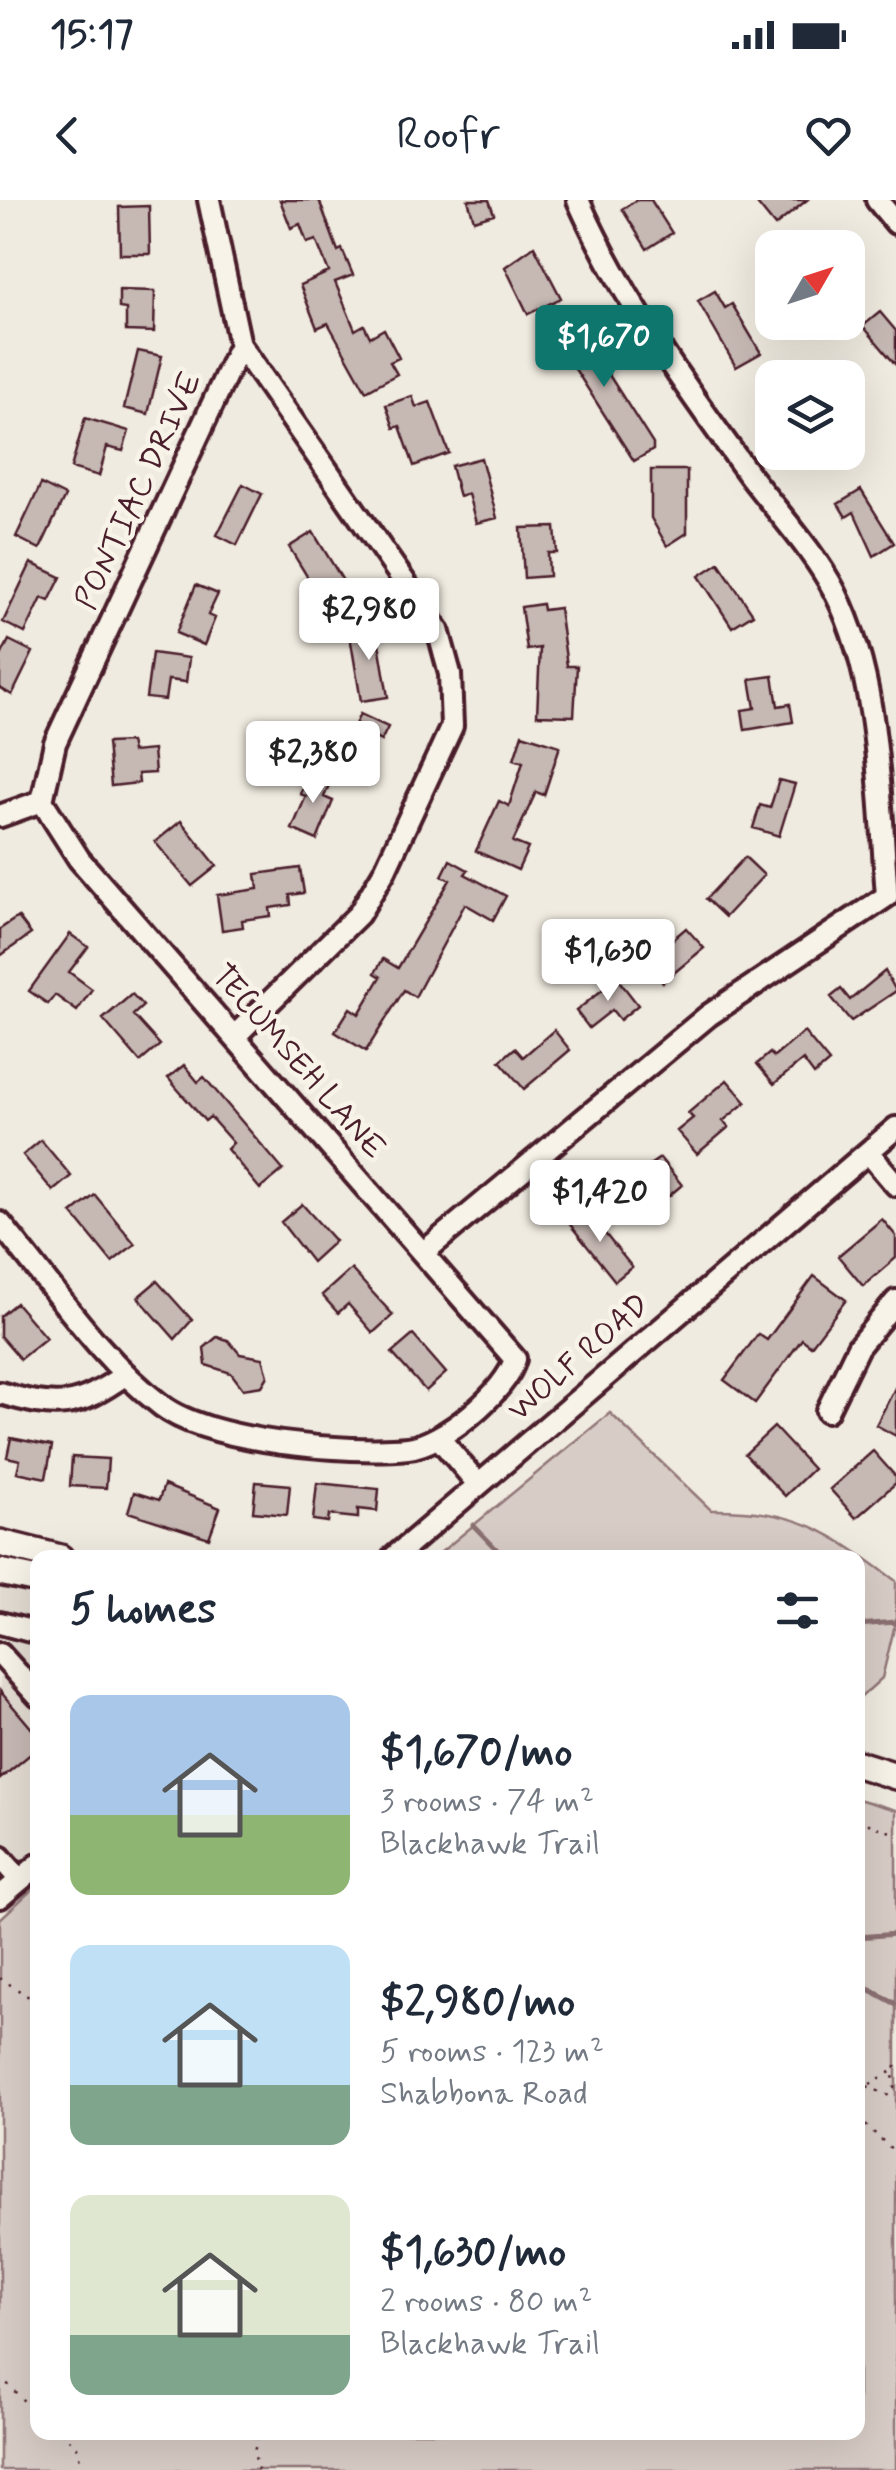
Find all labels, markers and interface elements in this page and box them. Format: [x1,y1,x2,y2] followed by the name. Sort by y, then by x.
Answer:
[50,11,134,60] text: 15:17
[396,106,500,165] text: Roofr
[40,108,95,163] icon: back
[801,108,856,163] icon: heart
[755,230,865,340] north arrow
[755,230,865,470] map controls
[523,305,685,390] pin: $1,670
[557,316,651,358] text: $1,670
[755,360,865,470] button: layers
[65,365,213,617] street label: PONTIAC DRIVE
[288,578,450,663] pin: $2,980
[321,589,417,631] text: $2,980
[232,721,394,806] pin: $2,380
[268,732,358,774] text: $2,380
[527,919,689,1004] pin: $1,630
[564,930,652,972] text: $1,630
[202,955,394,1169] street label: TECUMSEH LANE
[519,1160,681,1245] pin: $1,420
[552,1171,648,1213] text: $1,420
[499,1285,659,1431] street label: WOLF ROAD
[70,1583,216,1638] text: 5 homes
[770,1583,825,1638] icon: filters
[380,1726,572,1781] text: $1,670/mo
[150,1735,270,1855] icon: home
[380,1781,594,1823] text: 3 rooms · 74 m²
[380,1823,600,1865] text: Blackhawk Trail
[380,1976,575,2031] text: $2,980/mo
[150,1985,270,2105] icon: home
[380,2031,604,2073] text: 5 rooms · 123 m²
[380,2073,588,2115] text: Shabbona Road
[380,2226,566,2281] text: $1,630/mo
[150,2235,270,2355] icon: home
[380,2281,593,2323] text: 2 rooms · 80 m²
[380,2323,600,2365] text: Blackhawk Trail

